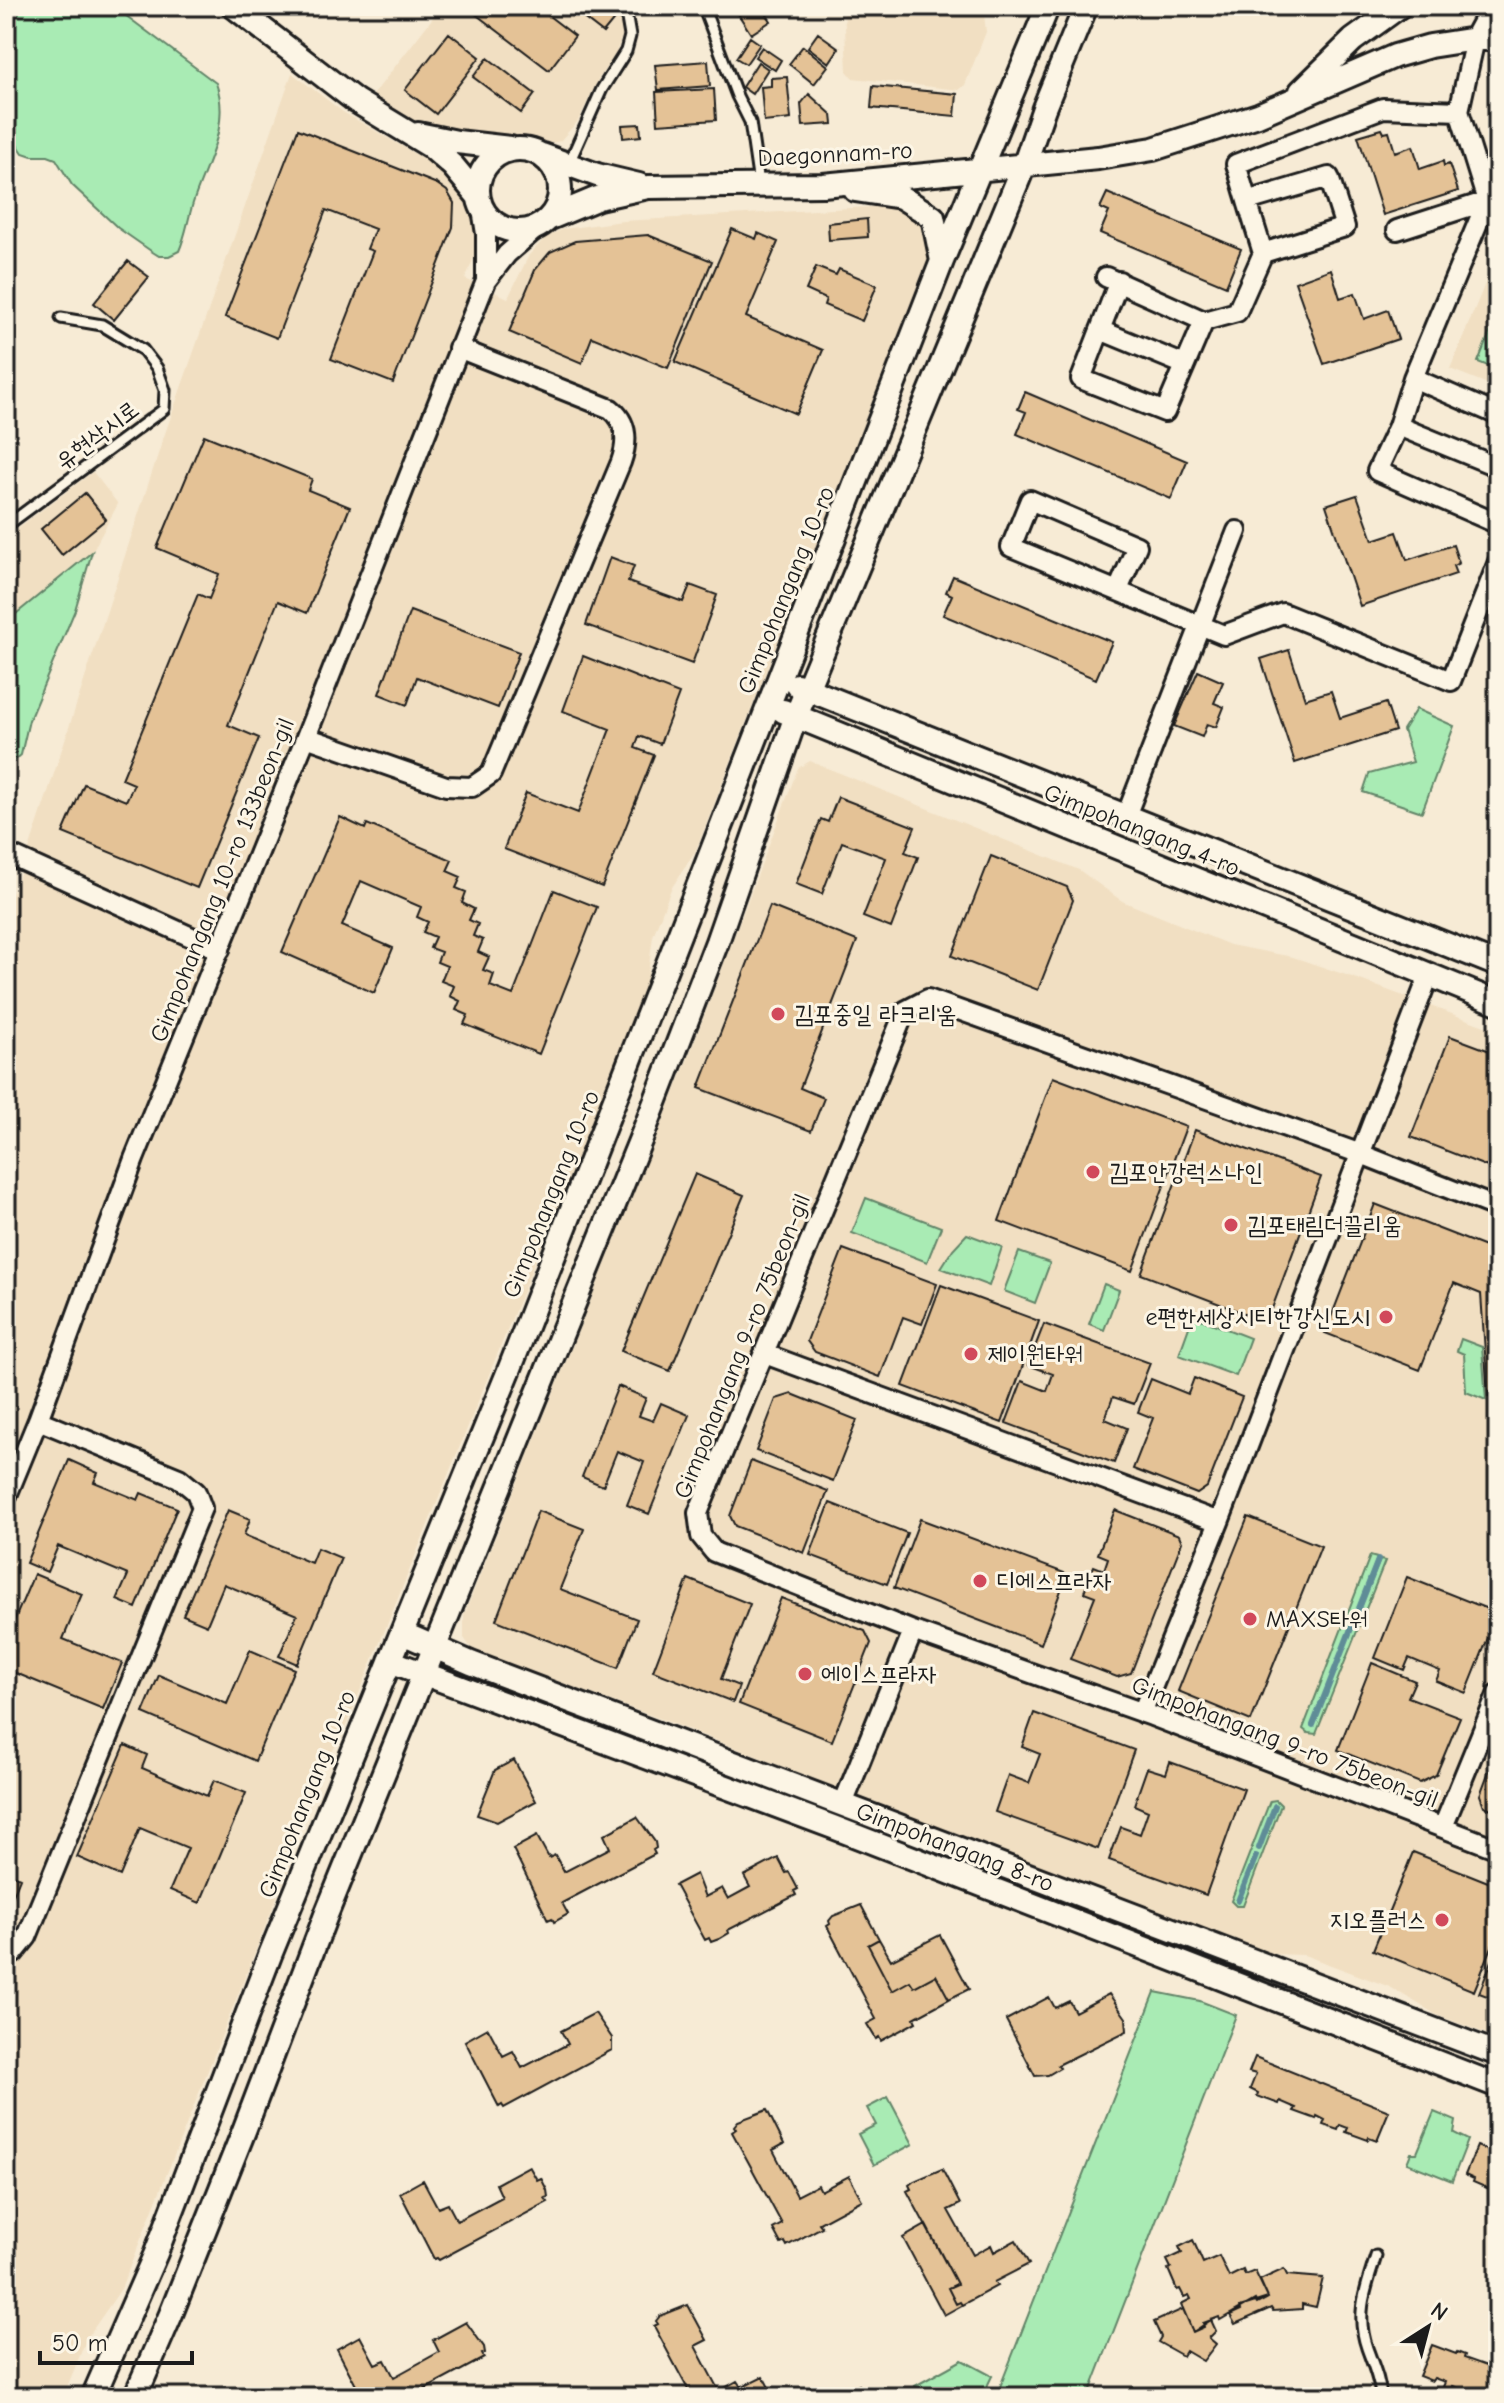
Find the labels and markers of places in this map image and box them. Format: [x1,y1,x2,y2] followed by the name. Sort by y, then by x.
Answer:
[794,1000,957,1028] place label: 김포중일 라크리움
[769,1005,787,1023] marker: 김포중일 라크리움
[1109,1158,1264,1186] place label: 김포안강럭스나인
[1084,1163,1102,1181] marker: 김포안강럭스나인
[1247,1211,1402,1239] place label: 김포태림더끌리움
[1222,1216,1240,1234] marker: 김포태림더끌리움
[1146,1303,1370,1331] place label: e편한세상시티한강신도시
[1377,1308,1395,1326] marker: e편한세상시티한강신도시
[987,1340,1084,1368] place label: 제이원타워
[962,1345,980,1363] marker: 제이원타워
[996,1567,1112,1595] place label: 디에스프라자
[971,1572,989,1590] marker: 디에스프라자
[1266,1605,1368,1633] place label: MAXS타워
[1241,1610,1259,1628] marker: MAXS타워
[821,1660,937,1688] place label: 에이스프라자
[796,1665,814,1683] marker: 에이스프라자
[1329,1906,1426,1934] place label: 지오플러스
[1433,1911,1451,1929] marker: 지오플러스

